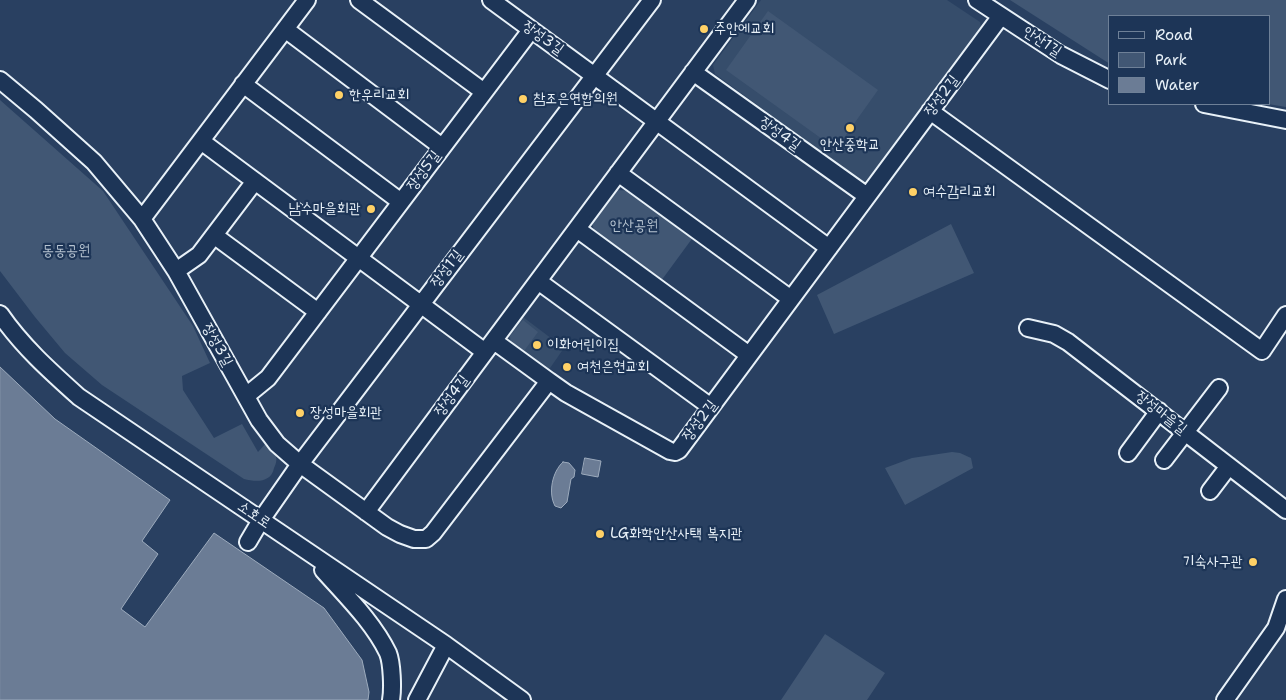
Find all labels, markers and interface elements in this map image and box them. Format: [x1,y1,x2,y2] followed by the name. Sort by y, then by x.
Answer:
[1108,15,1271,105] legend
[519,17,567,59] street label: 장성3길
[714,20,774,38] place label: 주안에교회
[698,23,710,35] marker: 주안에교회
[1019,23,1065,61] street label: 안산1길
[1155,25,1193,45] text: Road
[1155,50,1187,70] text: Park
[921,72,963,120] street label: 장성2길
[1155,75,1199,95] text: Water
[349,86,409,104] place label: 한우리교회
[333,89,345,101] marker: 한우리교회
[533,90,617,108] place label: 참조은연합의원
[517,93,529,105] marker: 참조은연합의원
[756,113,804,155] street label: 장성4길
[844,122,856,134] marker: 안산중학교
[820,136,880,154] place label: 안산중학교
[403,147,445,195] street label: 장성5길
[923,183,995,201] place label: 여수감리교회
[907,186,919,198] marker: 여수감리교회
[289,200,361,218] place label: 남수마을회관
[365,203,377,215] marker: 남수마을회관
[610,217,658,235] park label: 안산공원
[42,242,90,260] park label: 동동공원
[427,247,467,291] street label: 장성1길
[198,320,236,370] street label: 장성3길
[547,336,619,354] place label: 이화어린이집
[531,339,543,351] marker: 이화어린이집
[577,358,649,376] place label: 여천은현교회
[561,361,573,373] marker: 여천은현교회
[431,372,473,420] street label: 장성4길
[1132,387,1190,439] street label: 장성마을길
[679,397,721,445] street label: 장성2길
[310,404,382,422] place label: 장성마을회관
[294,407,306,419] marker: 장성마을회관
[234,497,274,533] street label: 소호로
[610,525,743,543] place label: LG화학안산사택 복지관
[594,528,606,540] marker: LG화학안산사택 복지관
[1183,553,1243,571] place label: 기숙사구관
[1247,556,1259,568] marker: 기숙사구관

